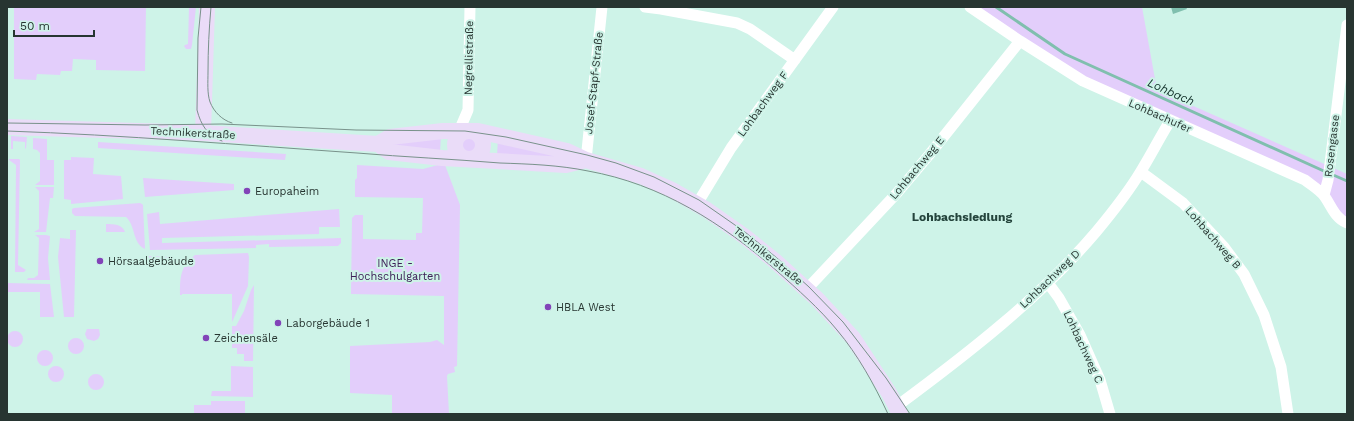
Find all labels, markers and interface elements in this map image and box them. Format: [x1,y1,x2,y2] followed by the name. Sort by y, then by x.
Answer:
[14,12,94,38] scale bar
[20,19,50,33] text: 50 m
[462,21,476,95] street label: Negrellistraße
[582,31,606,135] street label: Josef-Stapf-Straße
[735,69,791,139] street label: Lohbachweg F
[1146,76,1196,108] water label: Lohbach
[1126,96,1194,136] street label: Lohbachufer
[1322,114,1342,178] street label: Rosengasse
[150,124,236,142] street label: Technikerstraße
[887,134,947,202] street label: Lohbachweg E
[255,185,319,198] place label: Europaheim
[242,186,252,196] marker: Europaheim
[1183,204,1243,272] street label: Lohbachweg B
[912,210,1012,224] district label: Lohbachsiedlung
[731,224,805,288] street label: Technikerstraße
[1017,247,1083,311] street label: Lohbachweg D
[108,255,194,268] place label: Hörsaalgebäude
[95,256,105,266] marker: Hörsaalgebäude
[350,257,440,283] park label: INGE - Hochschulgarten
[556,301,615,314] place label: HBLA West
[543,302,553,312] marker: HBLA West
[1061,309,1106,386] street label: Lohbachweg C
[286,317,370,330] place label: Laborgebäude 1
[273,318,283,328] marker: Laborgebäude 1
[214,332,278,345] place label: Zeichensäle
[201,333,211,343] marker: Zeichensäle

